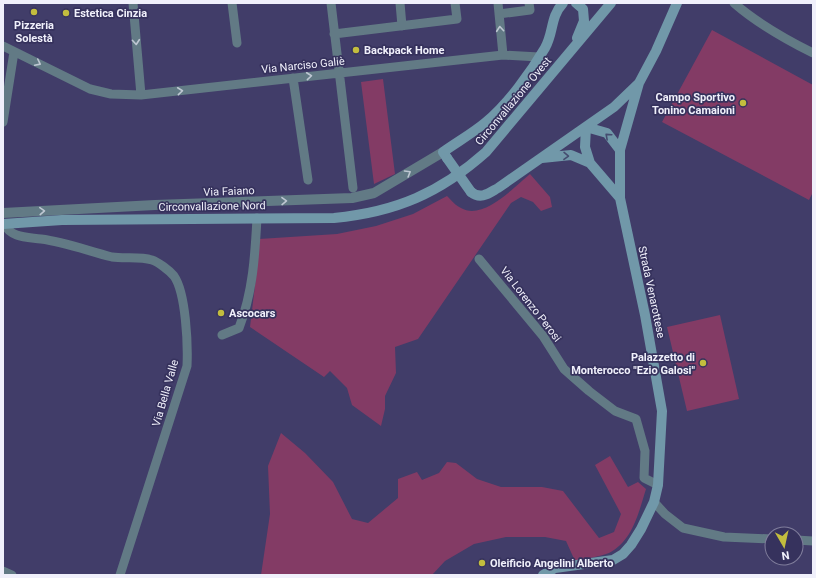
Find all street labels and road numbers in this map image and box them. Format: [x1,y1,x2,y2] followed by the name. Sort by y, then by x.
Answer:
[473,54,554,148] street label: Circonvallazione Ovest
[261,55,345,76] street label: Via Narciso Galiè
[203,184,255,199] street label: Via Faiano
[158,199,266,214] street label: Circonvallazione Nord
[635,245,668,339] street label: Strada Venarottese
[497,264,564,344] street label: Via Lorenzo Perosi
[150,358,181,428] street label: Via Bella Valle

